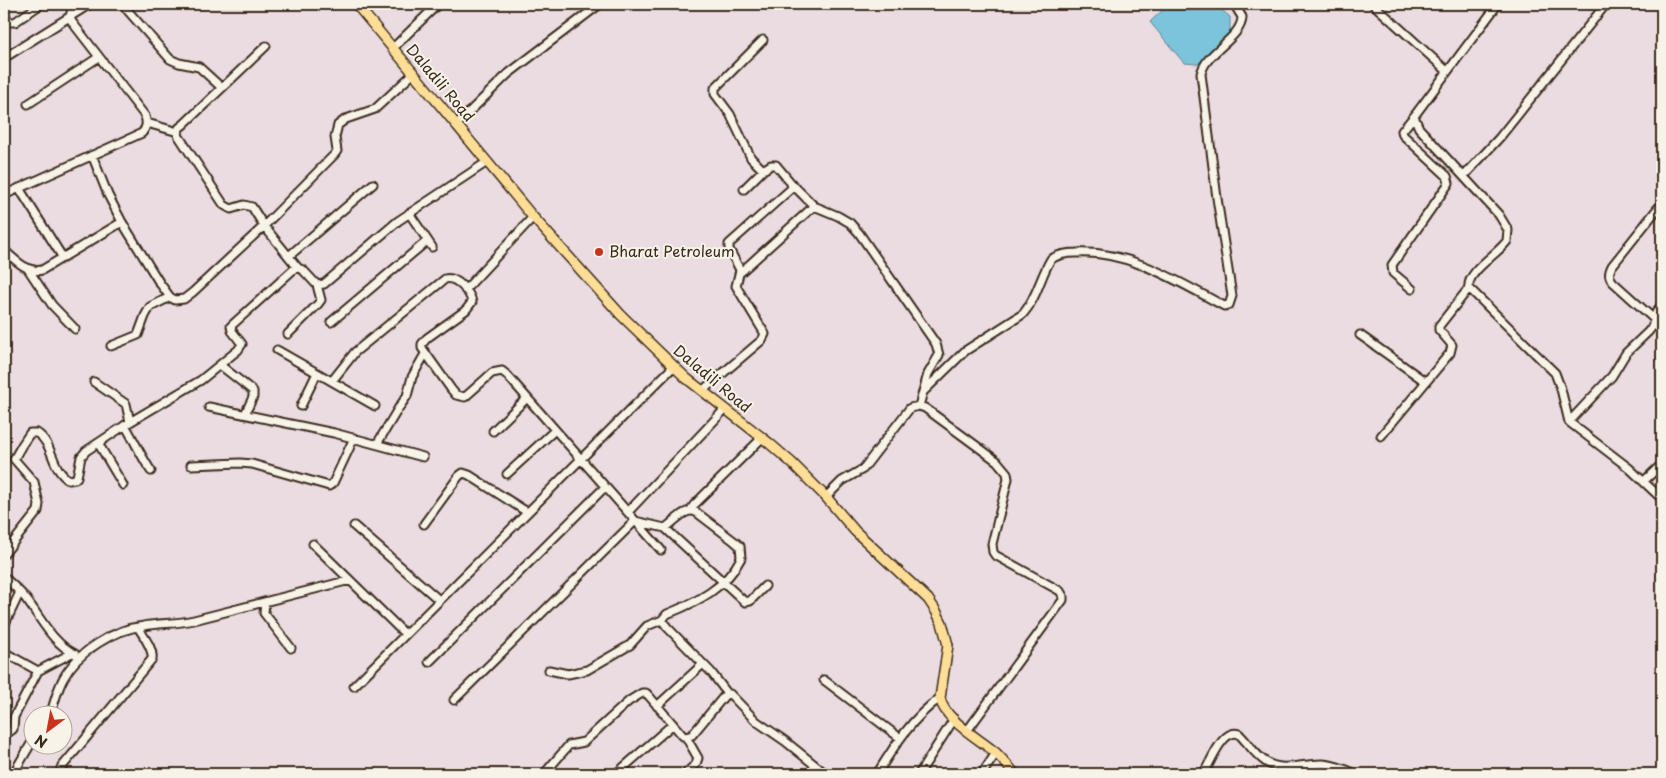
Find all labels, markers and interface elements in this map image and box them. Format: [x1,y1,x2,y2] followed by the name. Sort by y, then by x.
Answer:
[402,38,481,126] street label: Daladili Road
[609,239,735,262] place label: Bharat Petroleum
[593,246,605,258] marker: Bharat Petroleum
[669,338,757,417] street label: Daladili Road
[22,706,72,756] north arrow
[31,730,51,753] text: N

